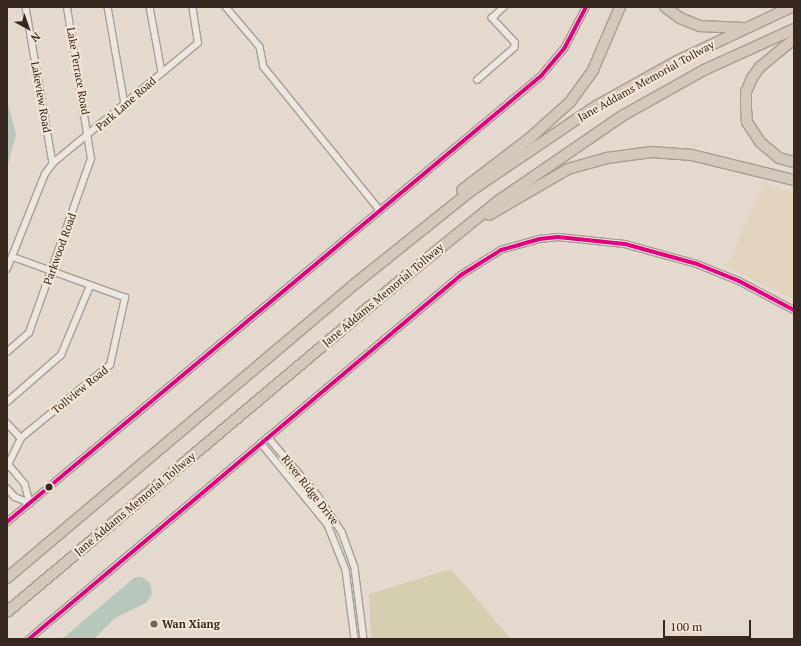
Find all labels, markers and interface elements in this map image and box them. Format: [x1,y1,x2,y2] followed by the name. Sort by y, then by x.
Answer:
[8,8,48,48] north arrow
[64,26,92,116] street label: Lake Terrace Road
[28,29,43,45] text: N
[575,38,717,124] street label: Jane Addams Memorial Tollway
[28,60,54,134] street label: Lakeview Road
[93,74,159,134] street label: Park Lane Road
[41,211,79,287] street label: Parkwood Road
[320,240,446,350] street label: Jane Addams Memorial Tollway
[49,363,111,417] street label: Tollview Road
[72,449,198,559] street label: Jane Addams Memorial Tollway
[279,453,341,527] street label: River Ridge Drive
[44,482,54,492] unlabelled marker
[665,612,753,638] scale bar
[162,617,220,631] place label: Wan Xiang
[149,619,159,629] marker: Wan Xiang
[670,619,702,634] text: 100 m

